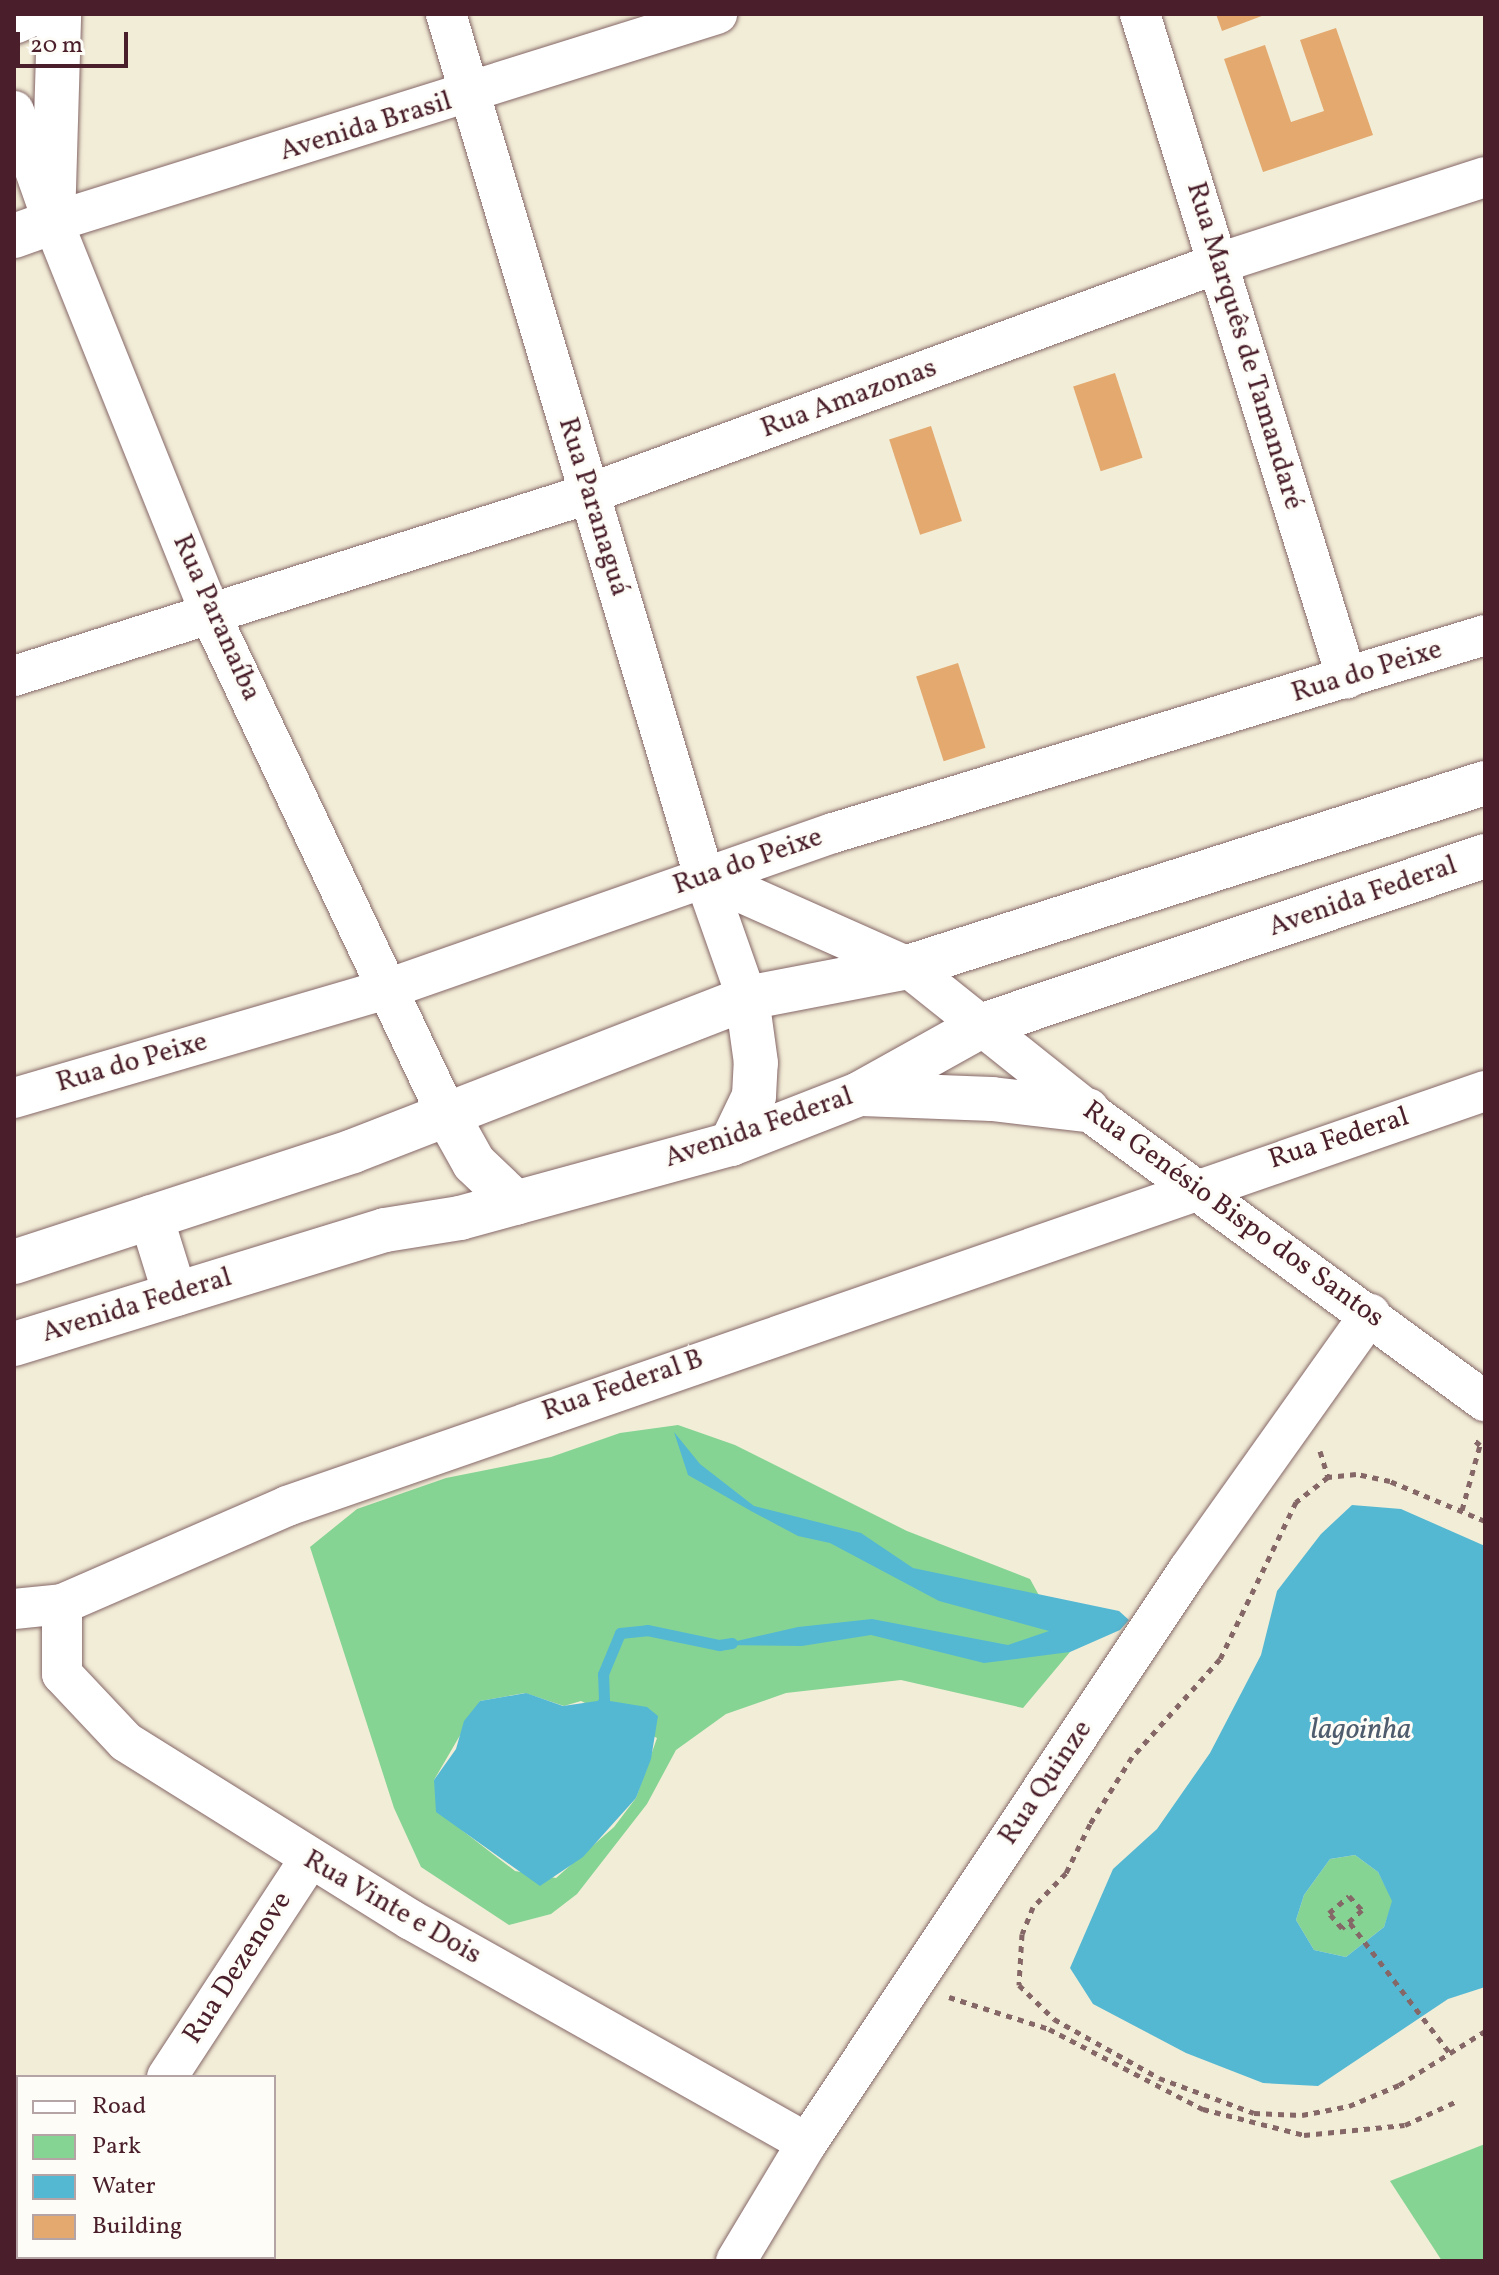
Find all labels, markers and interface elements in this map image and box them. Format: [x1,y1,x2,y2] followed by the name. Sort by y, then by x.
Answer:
[20,16,132,66] scale bar
[30,29,83,63] text: 20 m
[276,85,456,169] street label: Avenida Brasil
[1178,178,1310,514] street label: Rua Marquês de Tamandaré
[757,352,941,446] street label: Rua Amazonas
[550,414,636,600] street label: Rua Paranaguá
[164,530,268,706] street label: Rua Paranaíba
[1288,633,1446,711] street label: Rua do Peixe
[669,821,827,903] street label: Rua do Peixe
[1264,849,1462,945] street label: Avenida Federal
[53,1025,211,1101] street label: Rua do Peixe
[660,1080,858,1176] street label: Avenida Federal
[1076,1094,1390,1336] street label: Rua Genésio Bispo dos Santos
[1265,1101,1413,1177] street label: Rua Federal
[38,1261,236,1351] street label: Avenida Federal
[538,1343,708,1429] street label: Rua Federal B
[1311,1712,1411,1748] water label: lagoinha
[992,1714,1100,1852] street label: Rua Quinze
[297,1843,487,1973] street label: Rua Vinte e Dois
[176,1886,300,2050] street label: Rua Dezenove
[16,2075,276,2259] legend
[92,2090,146,2124] text: Road
[92,2130,141,2164] text: Park
[92,2170,156,2204] text: Water
[92,2210,182,2244] text: Building

